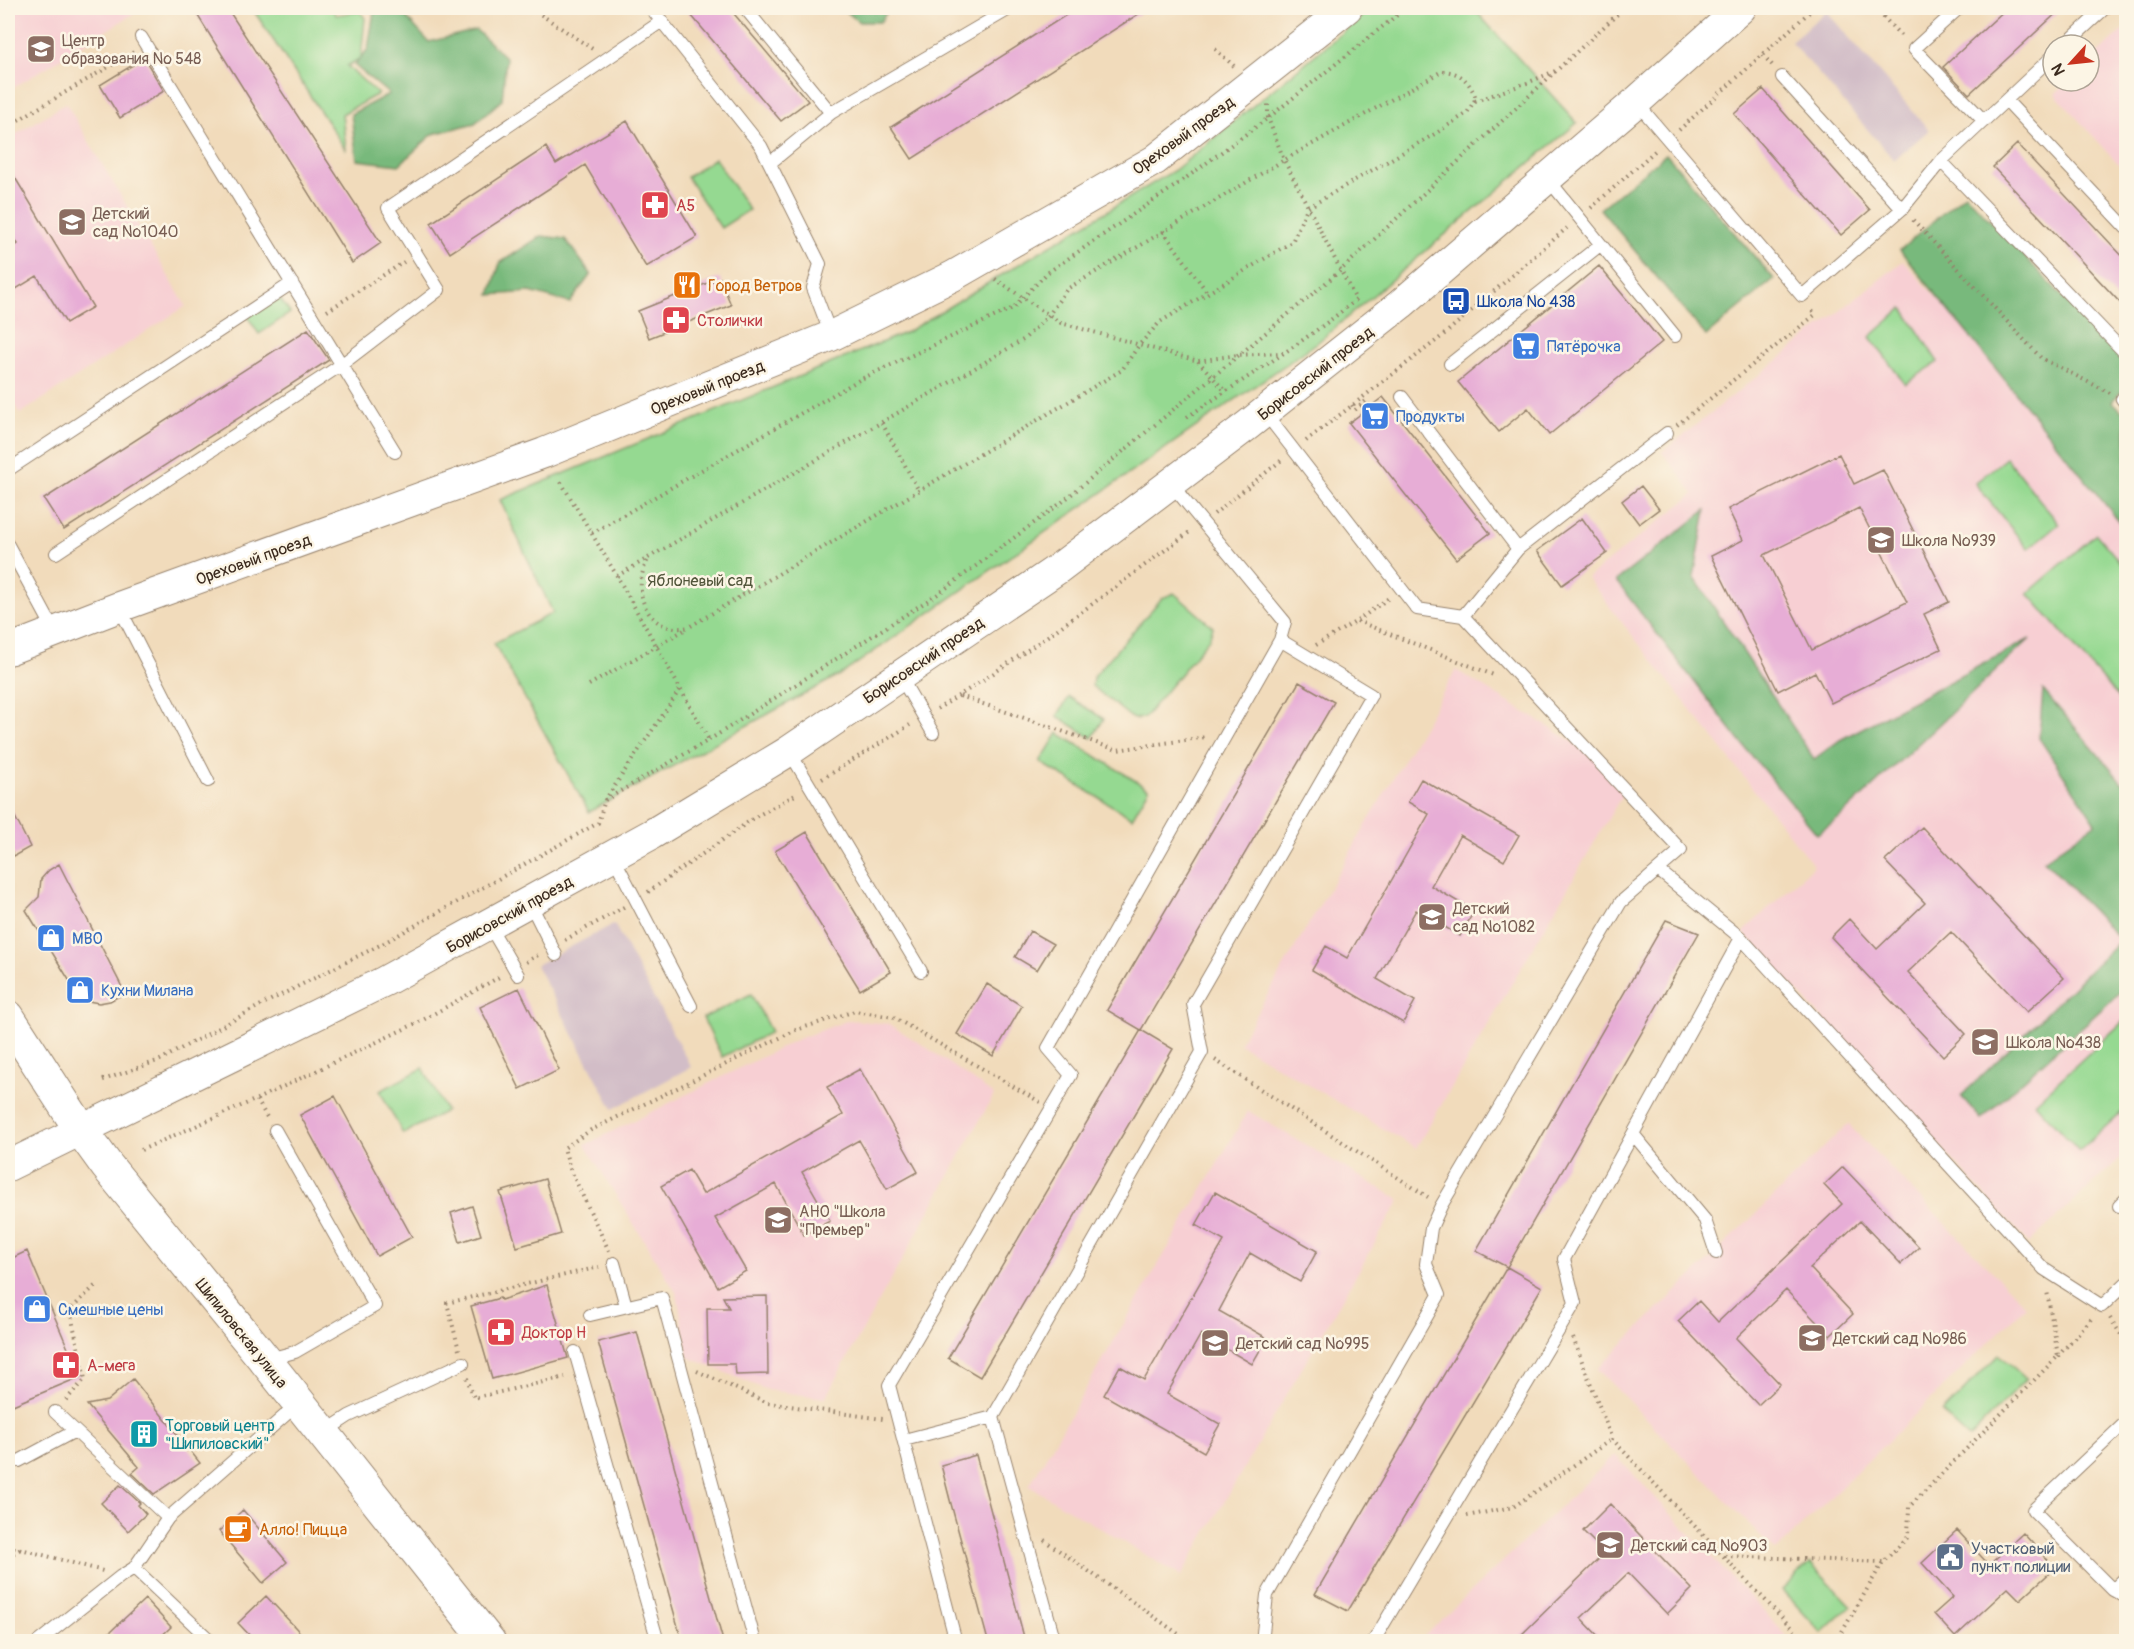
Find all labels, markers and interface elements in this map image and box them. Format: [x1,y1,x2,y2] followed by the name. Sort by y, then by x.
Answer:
[62,31,201,69] place label: Центр образования № 548
[25,33,57,65] school or university icon: Центр образования № 548
[2041,33,2101,93] north arrow
[2047,60,2070,79] text: N
[1129,92,1239,179] street label: Ореховый проезд
[639,189,671,221] pharmacy icon: А5
[676,196,695,216] place label: А5
[92,204,179,242] place label: Детский сад №1040
[56,206,88,238] school or university icon: Детский сад №1040
[671,269,703,301] restaurant icon: Город Ветров
[708,276,802,296] place label: Город Ветров
[1440,285,1472,317] bus stop icon: Школа № 438
[1477,292,1575,312] place label: Школа № 438
[660,304,692,336] pharmacy icon: Столички
[697,311,762,331] place label: Столички
[1254,322,1378,425] street label: Борисовский проезд
[1510,330,1542,362] supermarket icon: Пятёрочка
[1547,337,1621,357] place label: Пятёрочка
[648,356,768,420] street label: Ореховый проезд
[1359,400,1391,432] supermarket icon: Продукты
[1396,407,1465,427] place label: Продукты
[1865,524,1897,556] school or university icon: Школа №939
[193,530,314,590] street label: Ореховый проезд
[1902,531,1996,551] place label: Школа №939
[647,571,753,591] park label: Яблоневый сад
[859,613,988,709] street label: Борисовский проезд
[443,872,577,958] street label: Борисовский проезд
[1452,899,1535,937] place label: Детский сад №1082
[1416,901,1448,933] school or university icon: Детский сад №1082
[35,922,67,954] shop icon: МВО
[72,929,103,949] place label: МВО
[64,974,96,1006] shop icon: Кухни Милана
[101,981,194,1001] place label: Кухни Милана
[1969,1026,2001,1058] school or university icon: Школа №438
[2006,1033,2101,1053] place label: Школа №438
[799,1202,885,1240] place label: АНО "Школа "Премьер"
[762,1204,794,1236] school or university icon: АНО "Школа "Премьер"
[191,1275,291,1392] street label: Шипиловская улица
[21,1293,53,1325] shop icon: Смешные цены
[58,1300,163,1320] place label: Смешные цены
[485,1316,517,1348] pharmacy icon: Доктор Н
[1796,1322,1828,1354] school or university icon: Детский сад №986
[521,1323,586,1343] place label: Доктор Н
[1199,1327,1231,1359] school or university icon: Детский сад №995
[1832,1329,1967,1349] place label: Детский сад №986
[1235,1334,1369,1354] place label: Детский сад №995
[50,1349,82,1381] pharmacy icon: А-мега
[87,1356,136,1376] place label: А-мега
[165,1416,275,1454] place label: Торговый центр "Шипиловский"
[128,1418,160,1450] building icon: Торговый центр "Шипиловский"
[222,1513,254,1545] cafe icon: Алло! Пицца
[259,1520,347,1540] place label: Алло! Пицца
[1594,1529,1626,1561] school or university icon: Детский сад №903
[1630,1536,1767,1556] place label: Детский сад №903
[1971,1539,2070,1577] place label: Участковый пункт полиции
[1934,1541,1966,1573] public building icon: Участковый пункт полиции

